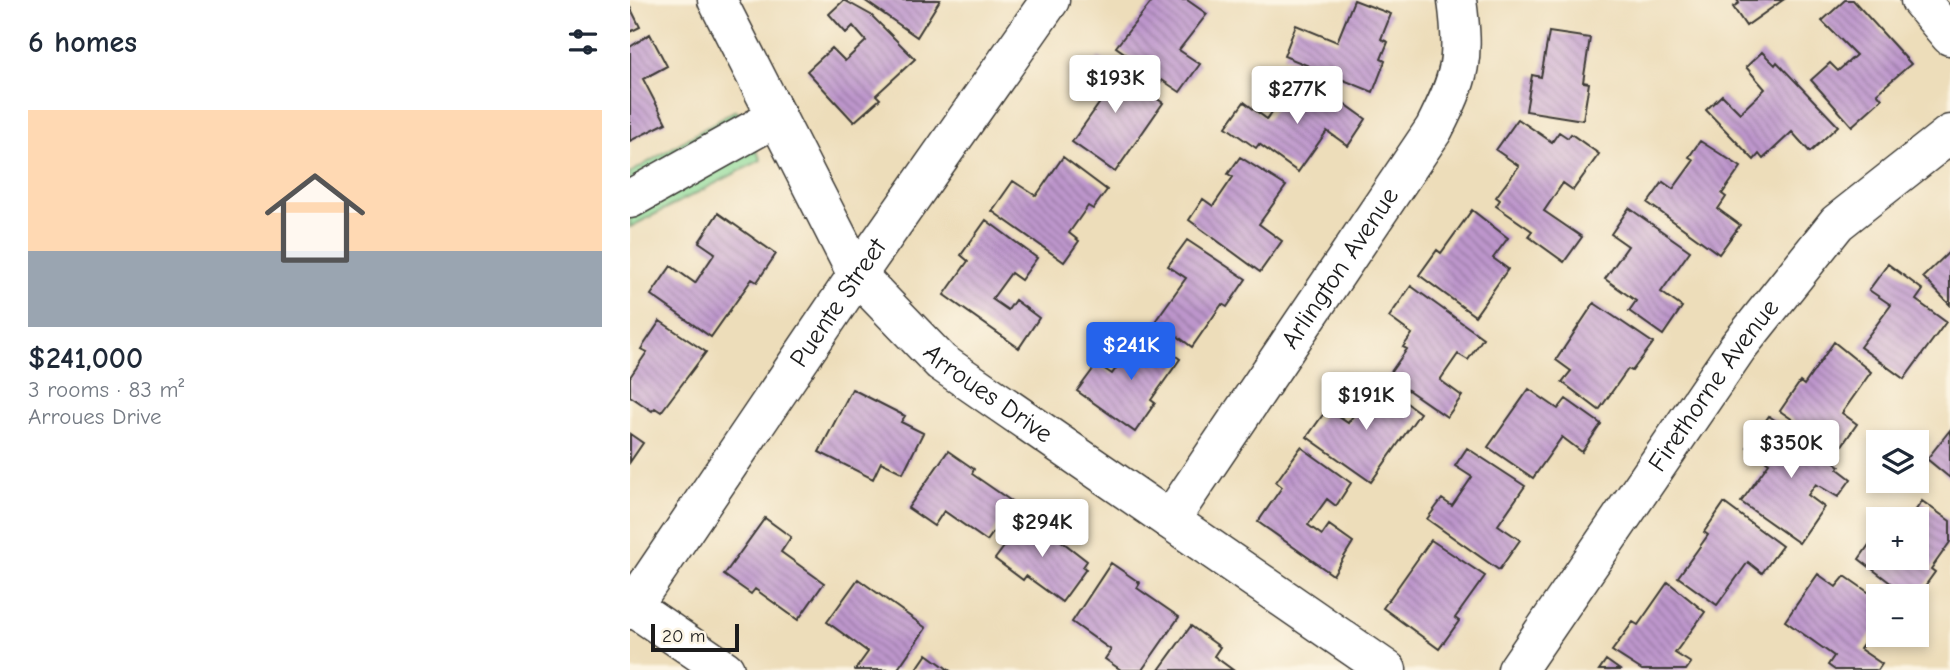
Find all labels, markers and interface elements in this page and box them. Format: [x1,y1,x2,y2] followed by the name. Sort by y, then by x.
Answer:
[564,23,602,61] icon: filters
[28,25,137,60] text: 6 homes
[1066,55,1164,115] pin: $193K
[1085,64,1145,91] text: $193K
[1248,66,1346,126] pin: $277K
[1268,75,1326,102] text: $277K
[252,155,378,281] icon: home
[1275,182,1405,354] street label: Arlington Avenue
[784,232,894,373] street label: Puente Street
[1642,293,1785,477] street label: Firethorne Avenue
[1082,322,1180,382] pin: $241K
[1102,331,1160,358] text: $241K
[917,338,1058,449] street label: Arroues Drive
[28,341,143,376] text: $241,000
[1317,372,1415,432] pin: $191K
[28,376,184,403] text: 3 rooms · 83 m²
[1338,381,1394,408] text: $191K
[28,403,161,430] text: Arroues Drive
[1742,420,1840,480] pin: $350K
[1759,429,1823,456] text: $350K
[1866,430,1929,647] map controls
[1866,430,1929,493] button: layers
[993,500,1091,559] pin: $294K
[1866,507,1929,570] button: +
[1011,508,1073,535] text: $294K
[1866,584,1929,647] button: −
[651,621,738,653] scale bar
[662,625,706,647] text: 20 m

